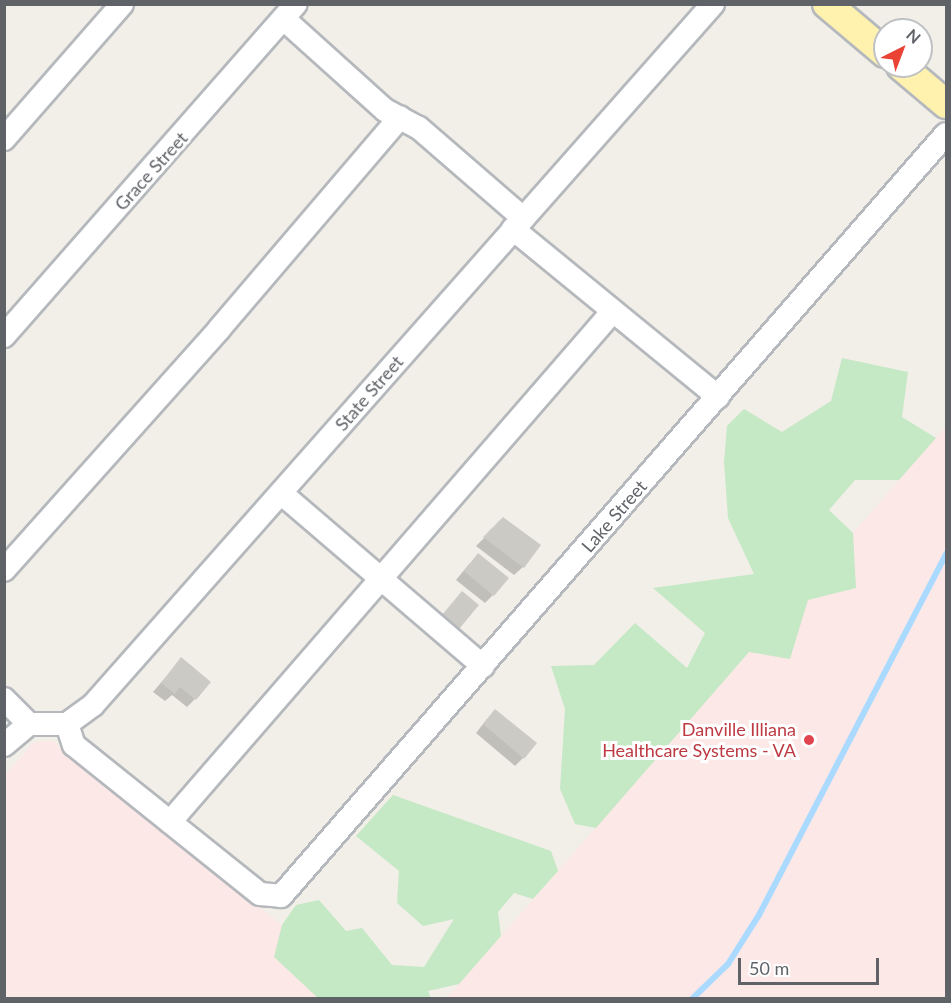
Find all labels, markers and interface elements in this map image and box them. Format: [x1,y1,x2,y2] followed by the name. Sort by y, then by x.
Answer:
[873,18,933,78] north arrow
[903,25,925,47] text: N
[110,127,192,215] street label: Grace Street
[330,351,408,435] street label: State Street
[577,476,651,556] street label: Lake Street
[601,719,796,762] place label: Danville Illiana Healthcare Systems - VA
[800,731,818,749] marker: Danville Illiana Healthcare Systems - VA
[741,946,882,984] scale bar
[749,957,789,979] text: 50 m

